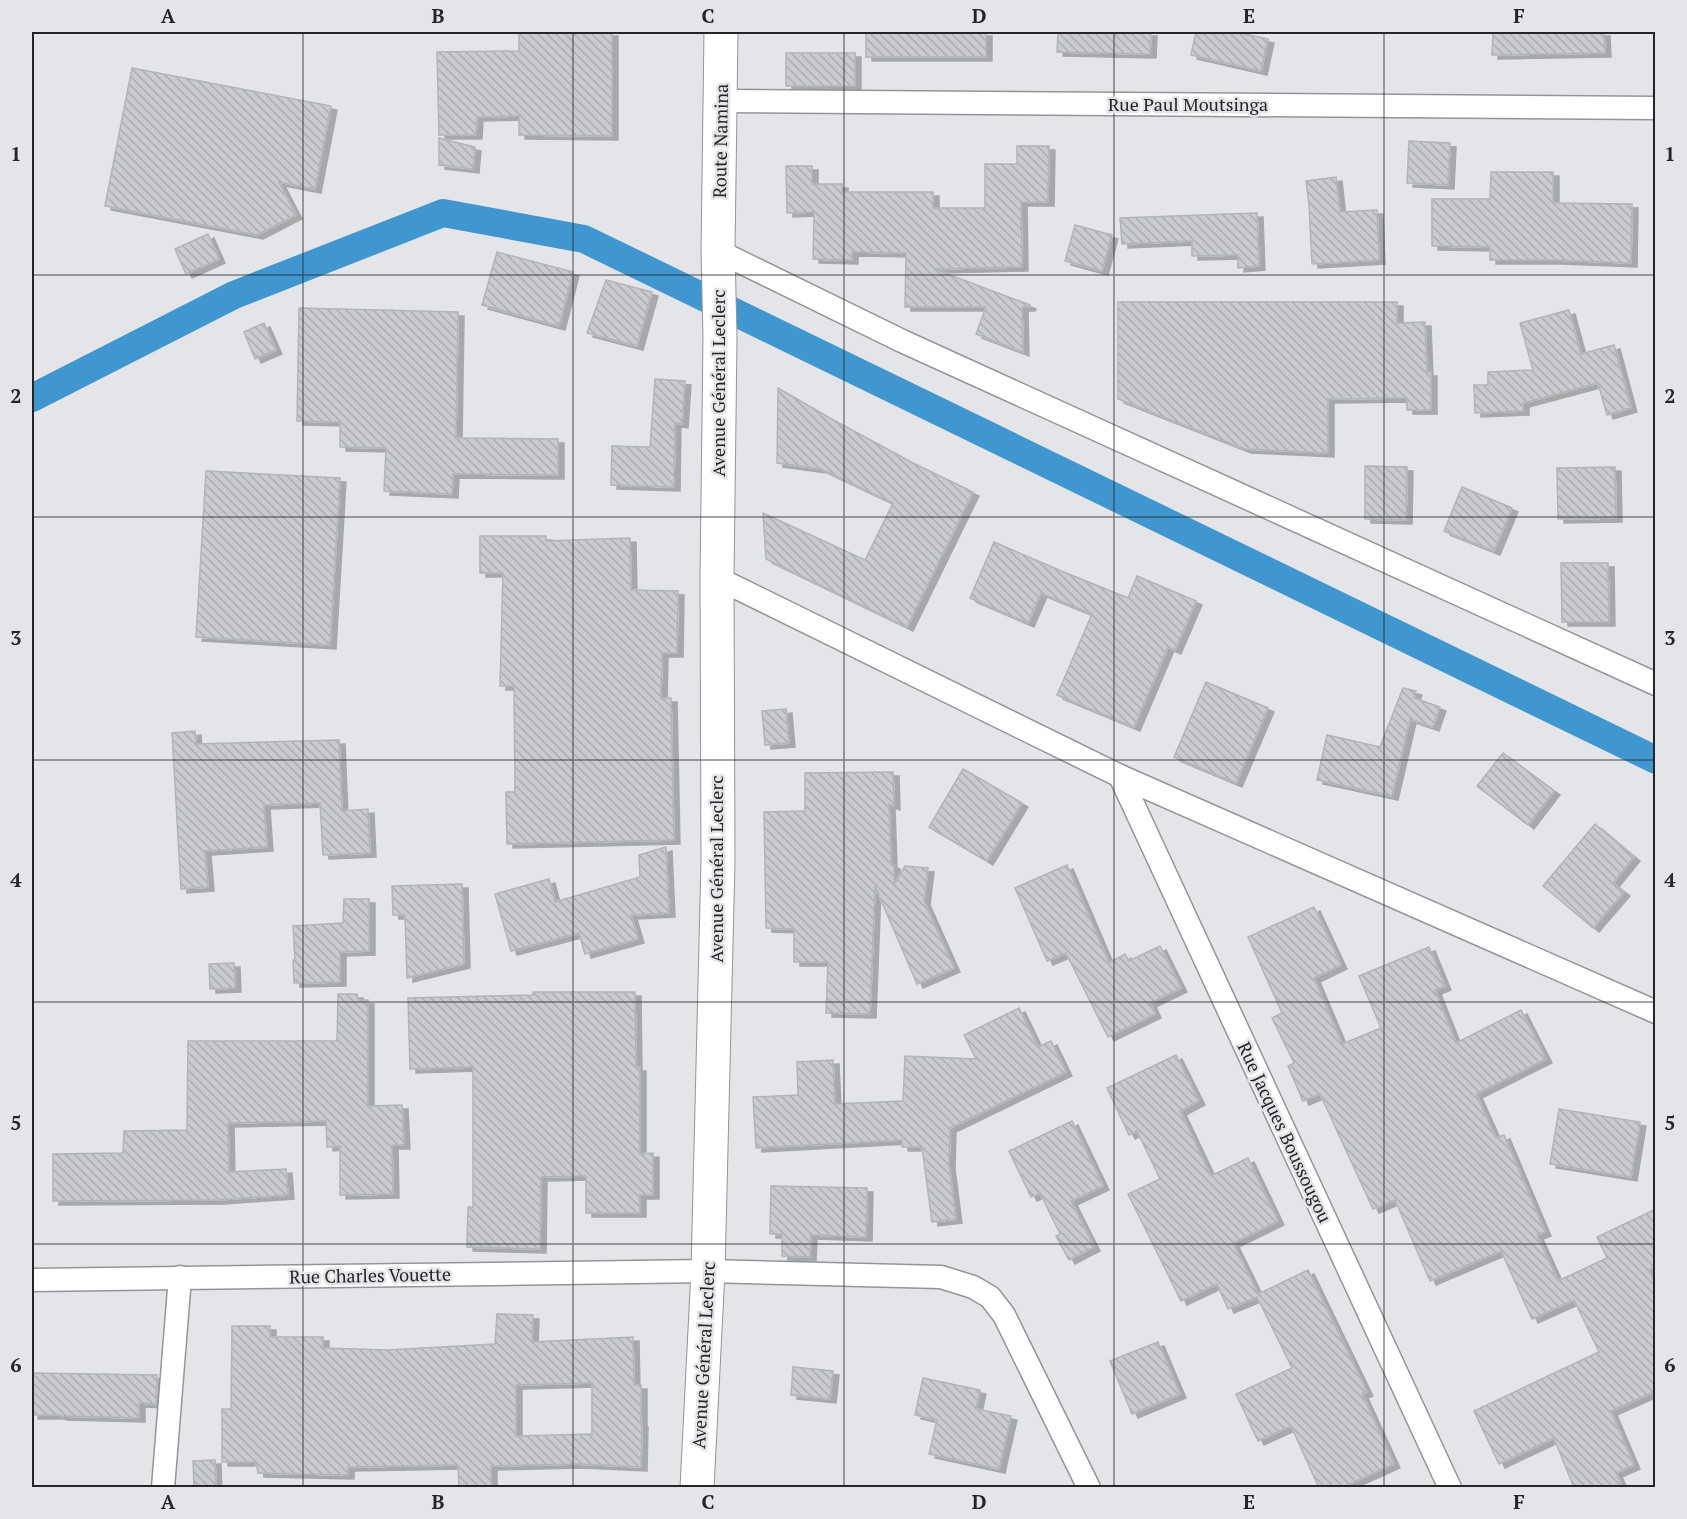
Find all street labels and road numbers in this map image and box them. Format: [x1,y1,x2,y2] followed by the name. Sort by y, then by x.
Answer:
[707,84,733,198] street label: Route Namina
[1108,92,1268,116] street label: Rue Paul Moutsinga
[706,289,730,477] street label: Avenue Général Leclerc
[704,775,728,963] street label: Avenue Général Leclerc
[1233,1038,1337,1226] street label: Rue Jacques Boussougou
[686,1261,720,1449] street label: Avenue Général Leclerc
[289,1262,451,1288] street label: Rue Charles Vouette

